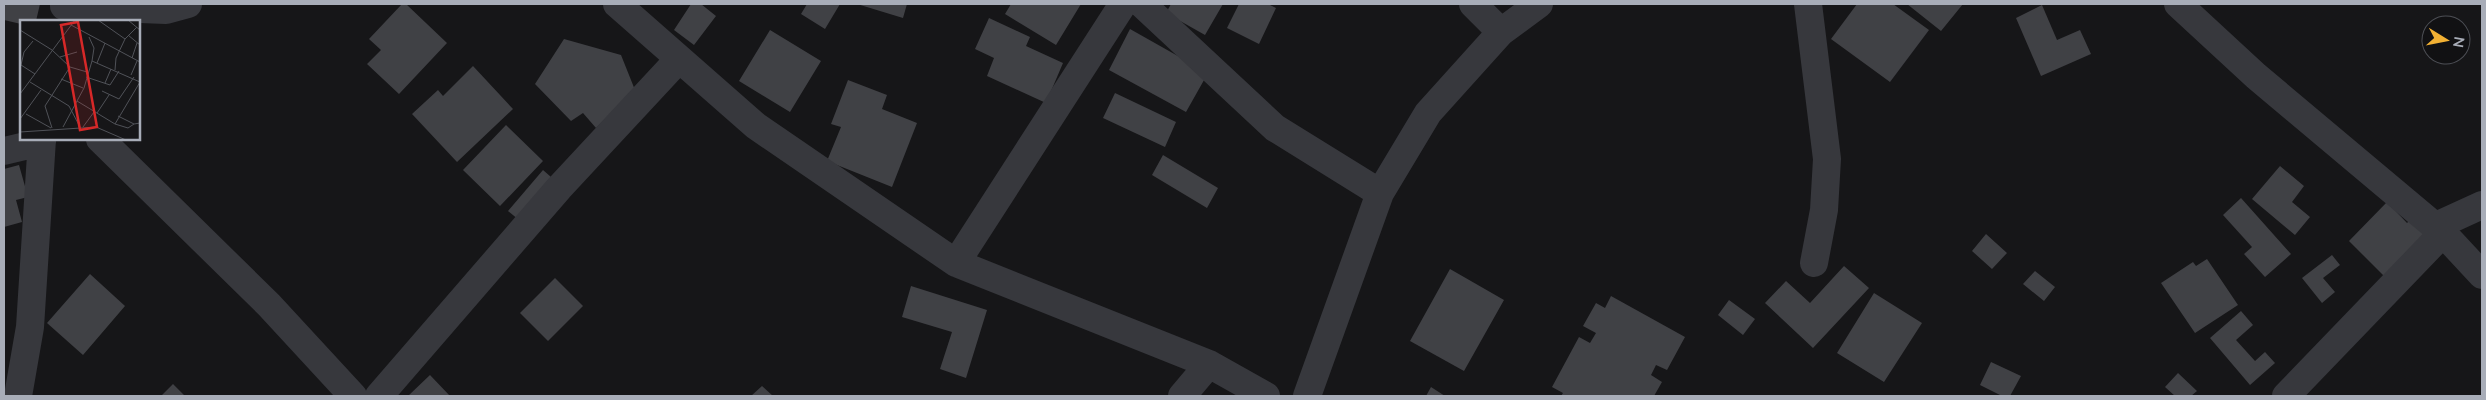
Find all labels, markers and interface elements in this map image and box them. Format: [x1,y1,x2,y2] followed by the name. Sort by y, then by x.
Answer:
[2421,15,2471,65] north arrow
[20,20,140,140] inset map
[2450,36,2469,49] text: N

